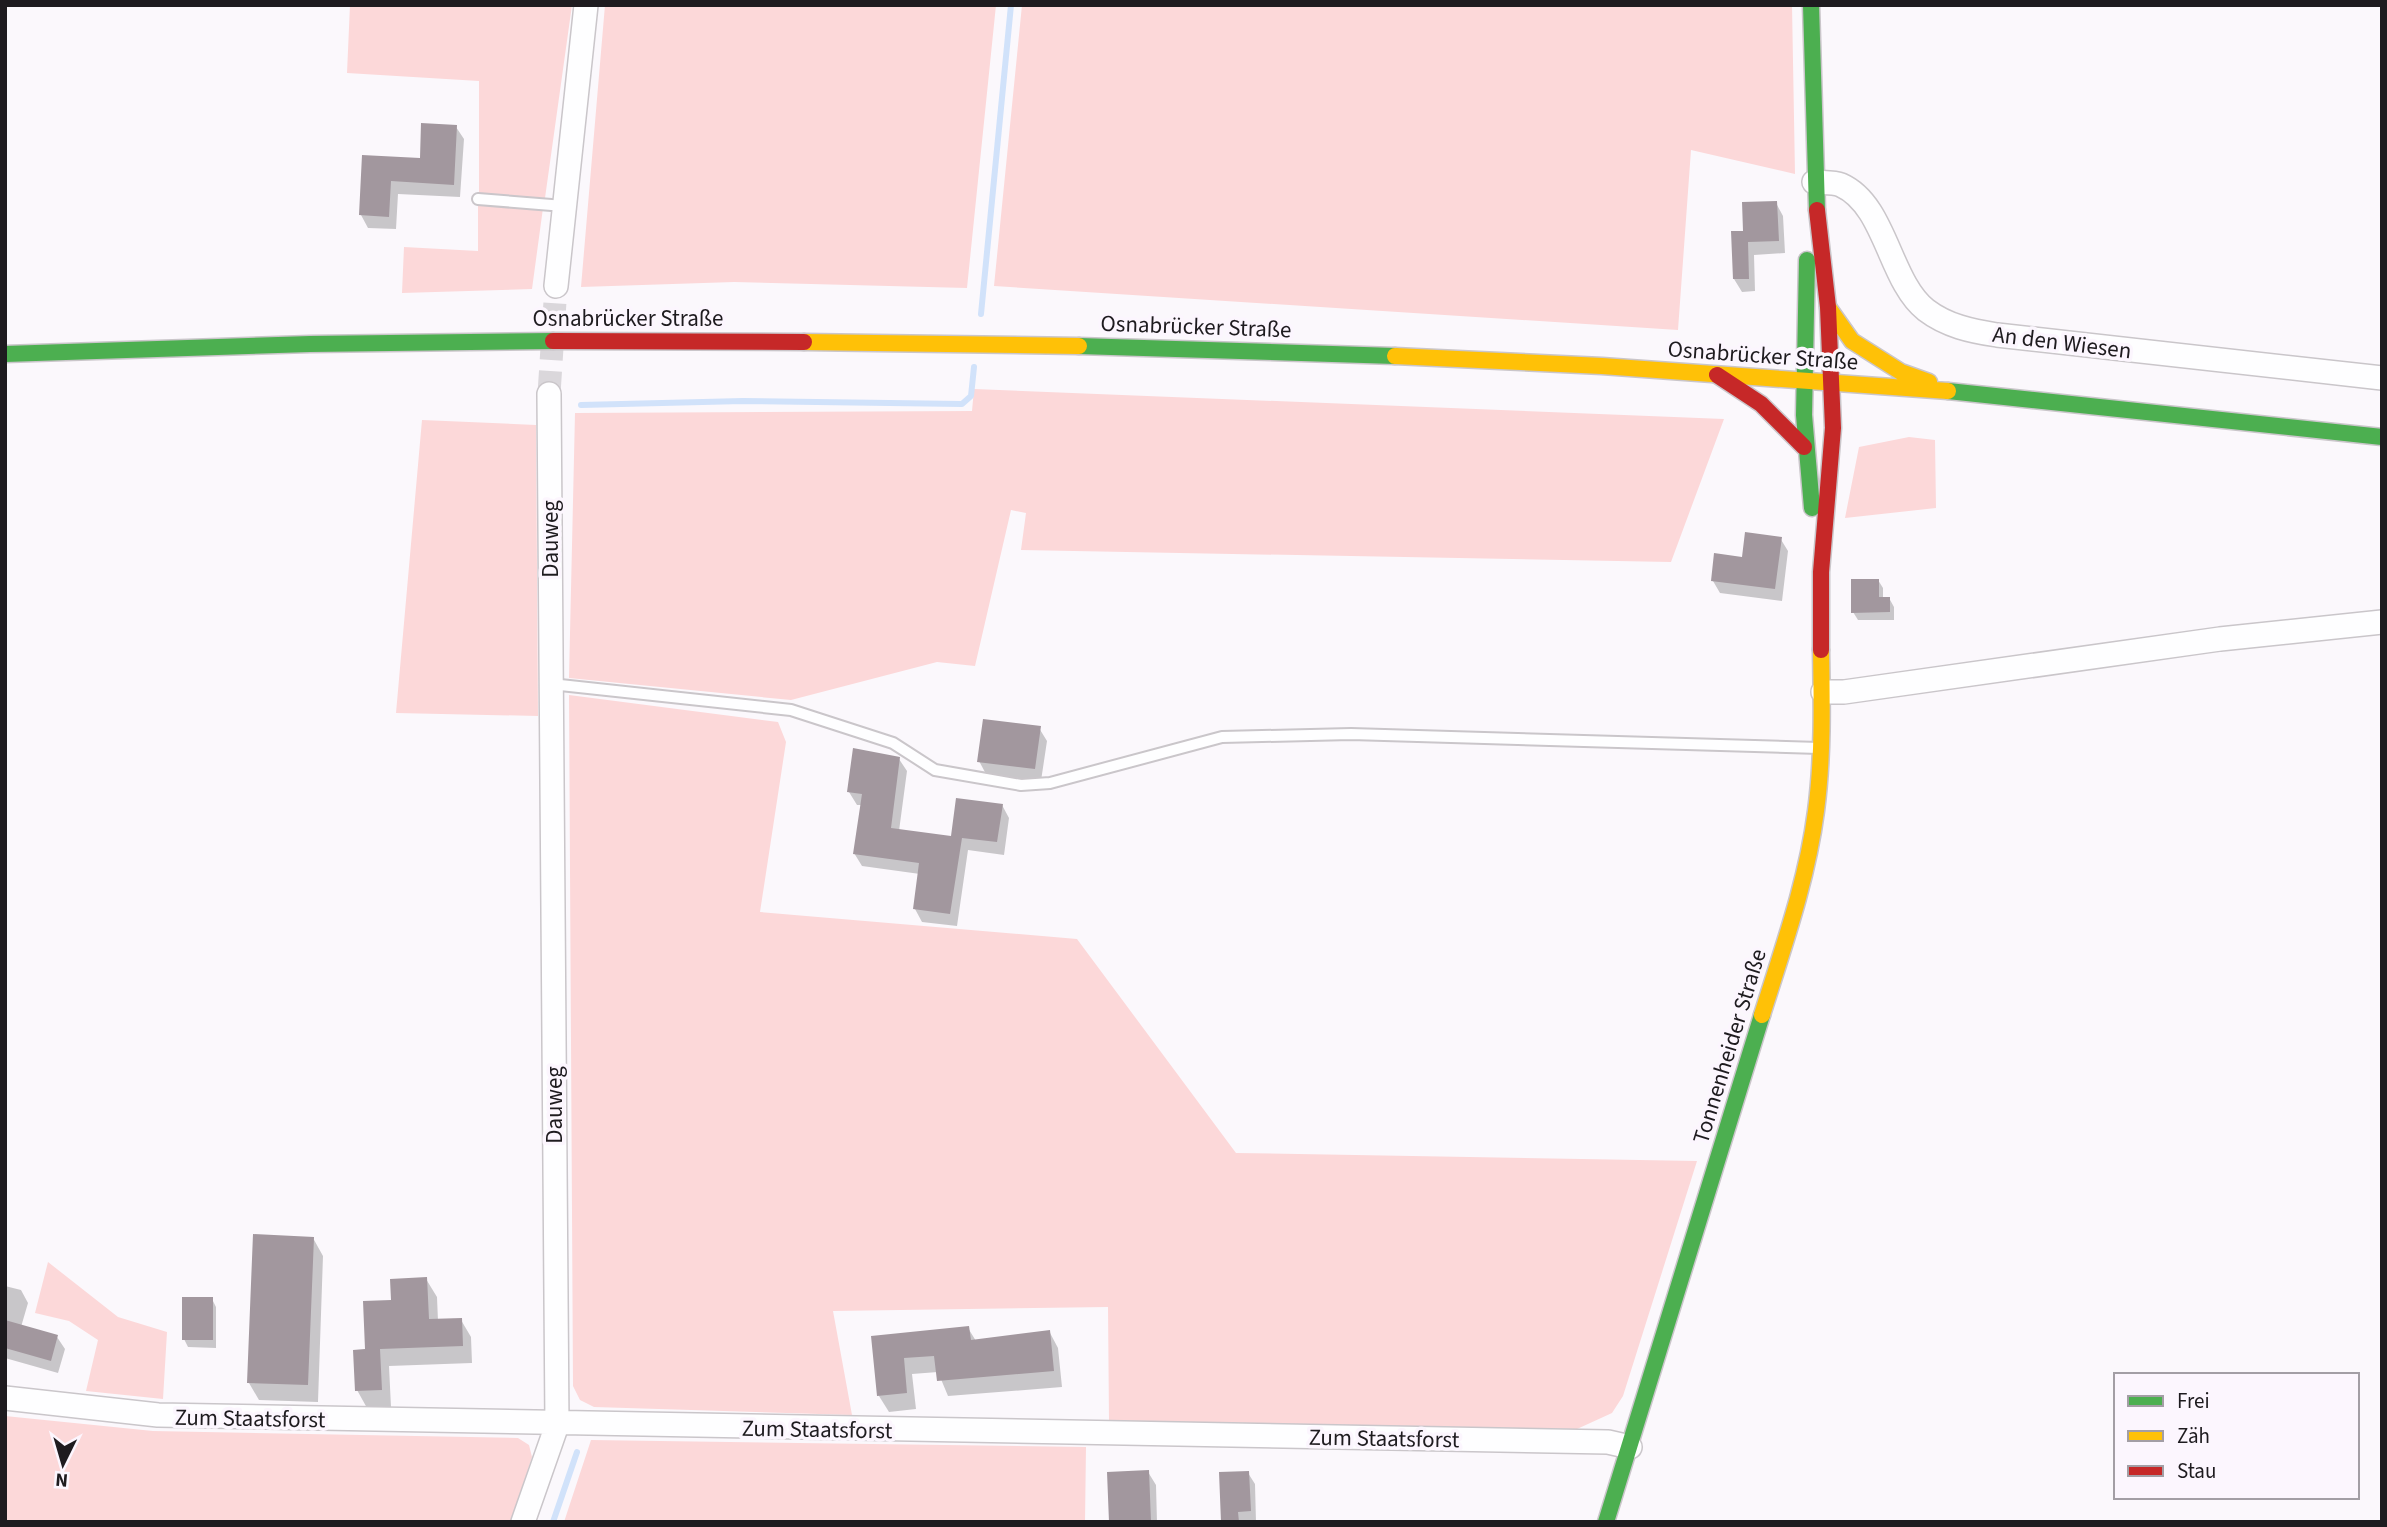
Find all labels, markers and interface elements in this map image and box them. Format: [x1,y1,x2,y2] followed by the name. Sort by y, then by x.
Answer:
[533,302,723,335] street label: Osnabrücker Straße
[1100,307,1292,346] street label: Osnabrücker Straße
[1991,318,2133,367] street label: An den Wiesen
[1667,332,1859,379] street label: Osnabrücker Straße
[534,500,567,578] street label: Dauweg
[1684,945,1775,1148] street label: Tonnenheider Straße
[538,1066,571,1144] street label: Dauweg
[2114,1373,2359,1499] legend
[2177,1386,2210,1416] text: Frei
[174,1401,326,1436] street label: Zum Staatsforst
[741,1412,893,1447] street label: Zum Staatsforst
[1308,1421,1460,1456] street label: Zum Staatsforst
[2177,1421,2210,1451] text: Zäh
[28,1429,98,1499] north arrow
[2177,1456,2216,1486] text: Stau
[54,1465,69,1493] text: N

